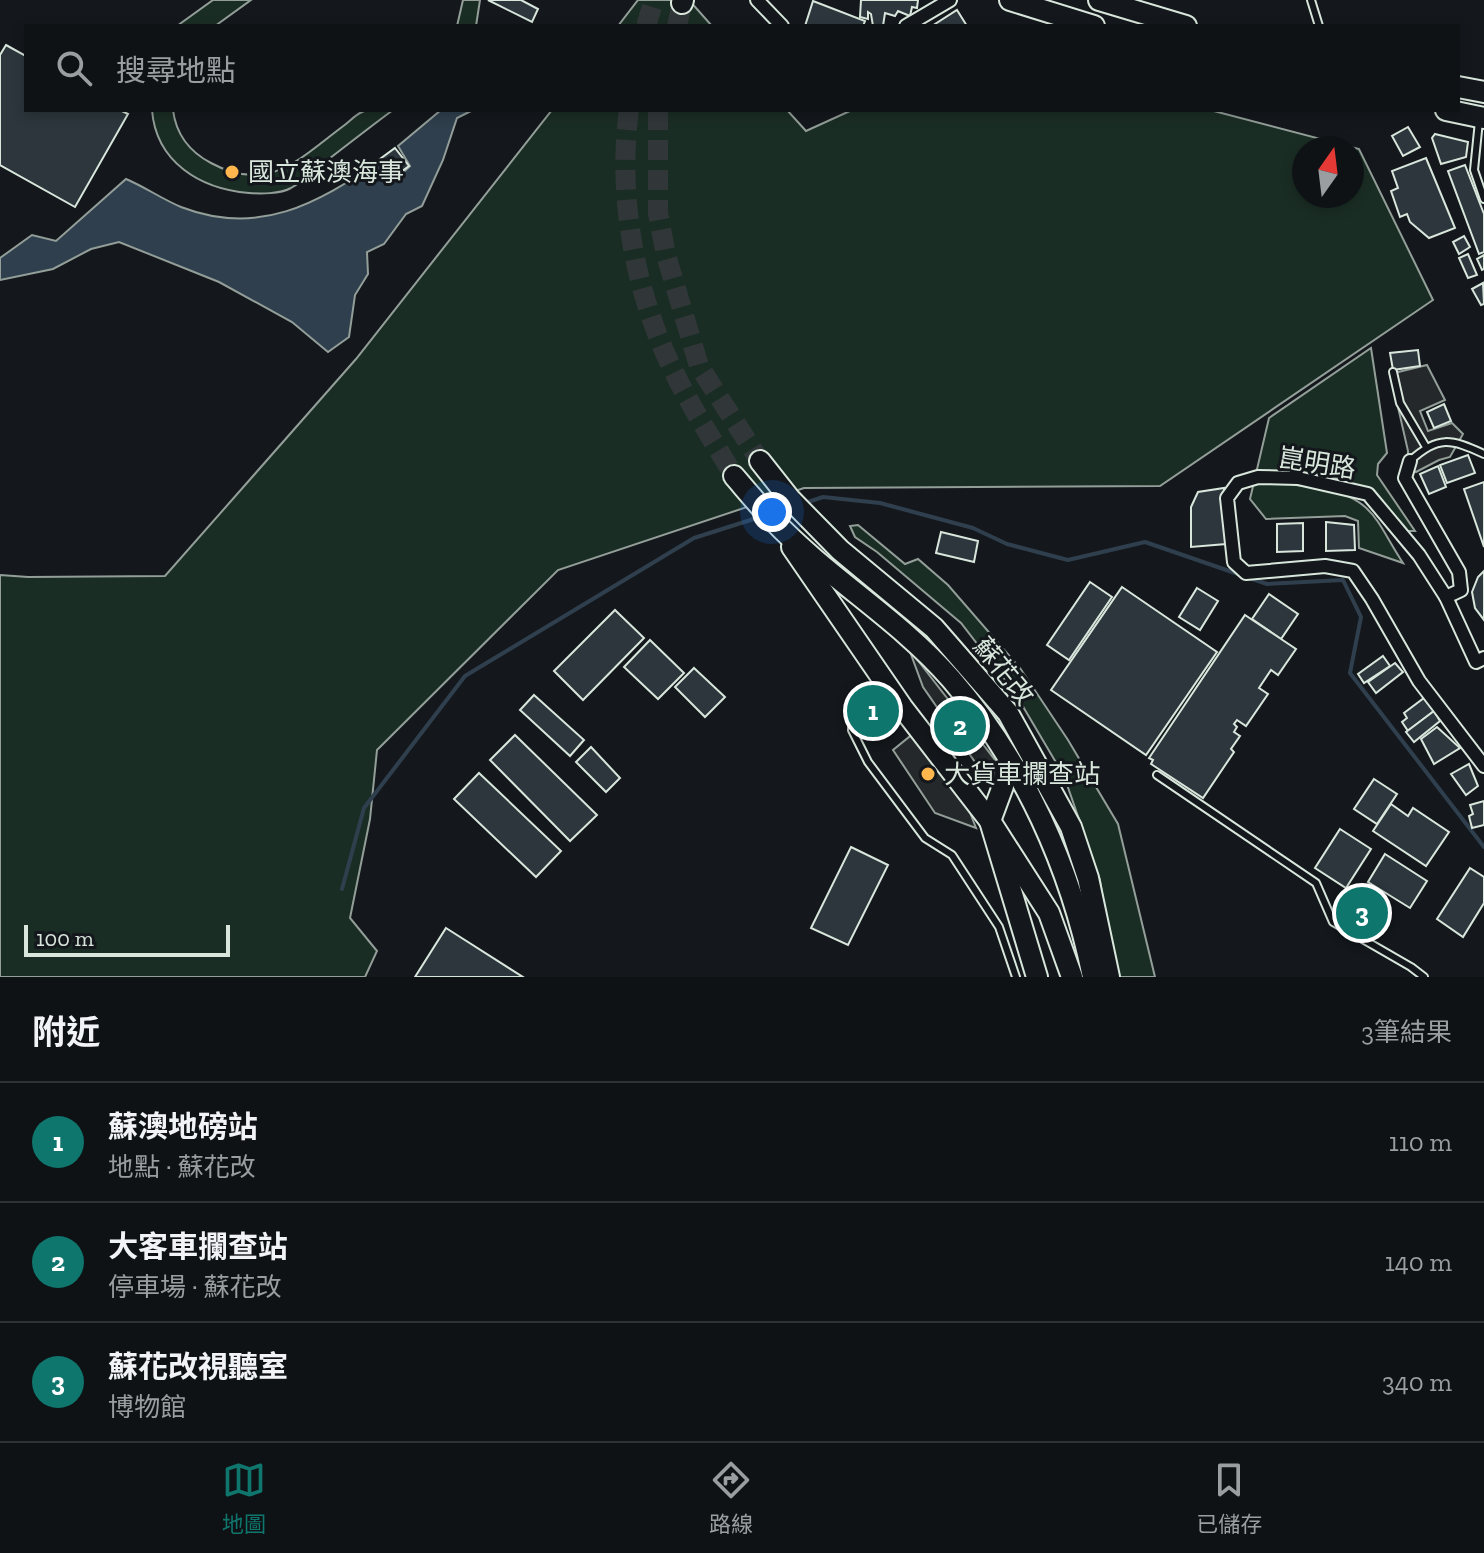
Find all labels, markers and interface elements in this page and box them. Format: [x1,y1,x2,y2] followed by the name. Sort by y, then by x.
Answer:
[24,24,1460,112] search box
[52,46,96,90] icon: search
[116,53,236,89] text: 搜尋地點
[1292,136,1364,208] north arrow
[248,156,404,188] place label: 國立蘇澳海事
[223,163,241,181] marker: 國立蘇澳海事
[1276,441,1358,485] street label: 崑明路
[752,492,792,532] your location
[967,631,1041,711] street label: 蘇花改
[847,681,899,741] pin: 1
[934,696,986,756] pin: 2
[944,758,1100,790] place label: 大貨車攔查站
[919,765,937,783] marker: 大貨車攔查站
[1336,883,1388,943] pin: 3
[24,921,230,957] scale bar
[36,925,94,952] text: 100 m
[32,1012,100,1053] text: 附近
[1361,1016,1452,1048] text: 3筆結果
[108,1109,258,1145] text: 蘇澳地磅站
[53,1126,63,1158] text: 1
[1389,1126,1452,1158] text: 110 m
[108,1151,256,1183] text: 地點 · 蘇花改
[108,1229,288,1265] text: 大客車攔查站
[51,1246,65,1278] text: 2
[1385,1246,1452,1278] text: 140 m
[108,1271,282,1303] text: 停車場 · 蘇花改
[108,1349,288,1385] text: 蘇花改視聽室
[51,1366,65,1398] text: 3
[1382,1366,1452,1398] text: 340 m
[108,1391,186,1423] text: 博物館
[222,1458,266,1538] tab: 地圖
[709,1458,753,1538] tab: 路線
[1196,1458,1262,1538] tab: 已儲存

